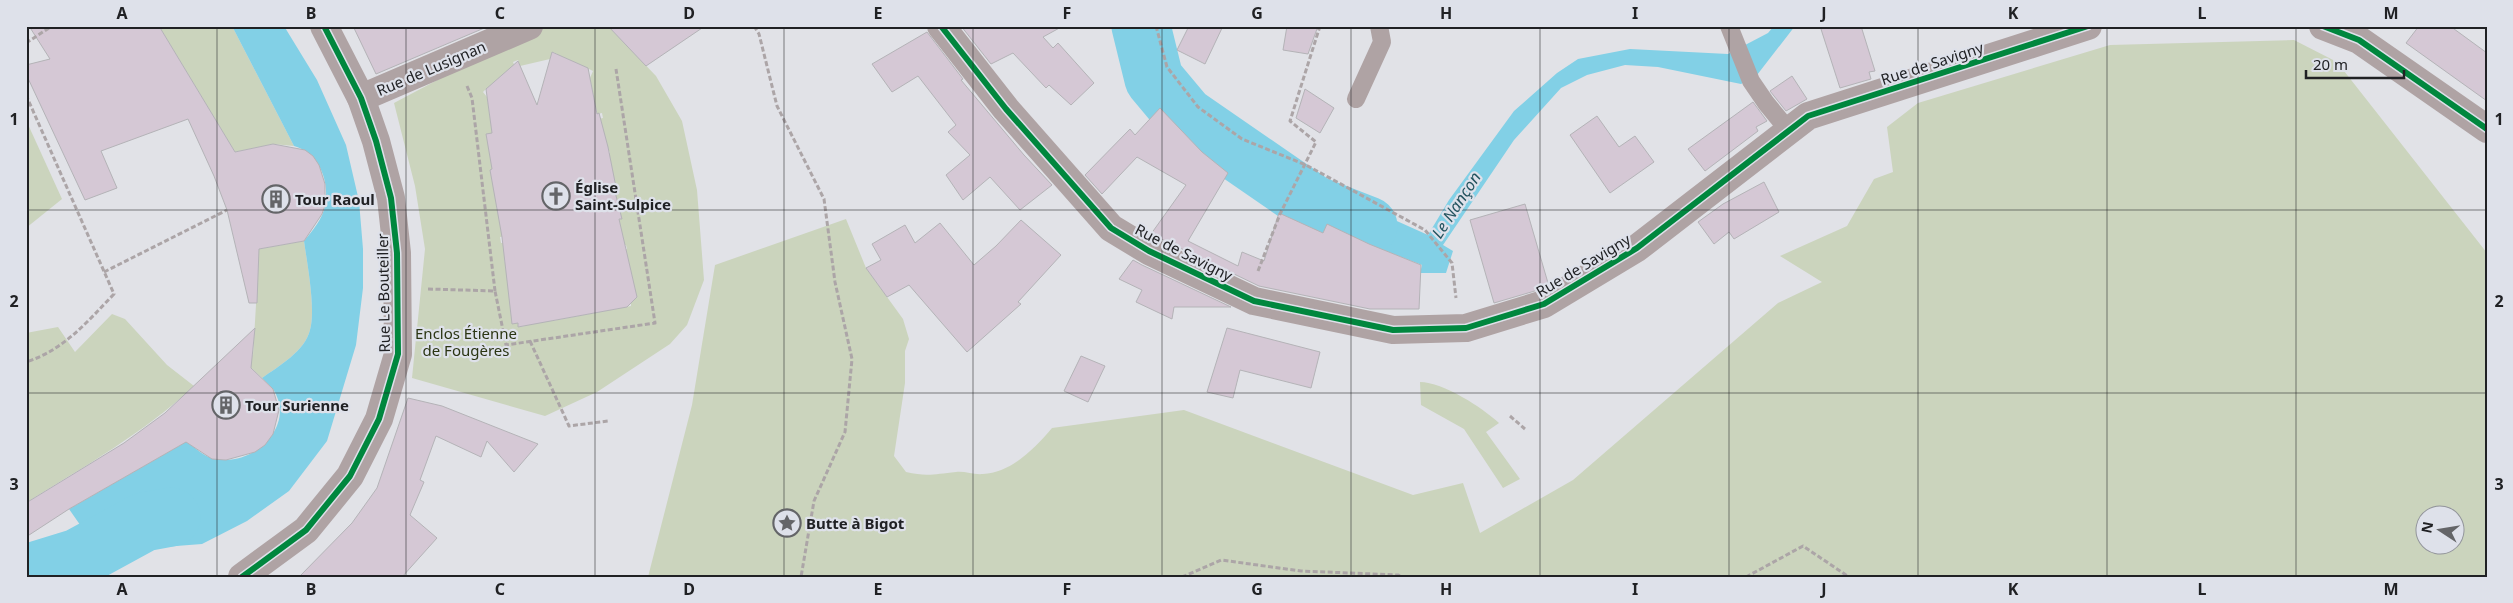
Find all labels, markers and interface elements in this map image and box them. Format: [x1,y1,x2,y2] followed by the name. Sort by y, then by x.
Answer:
[116,2,128,24] text: A
[306,2,316,24] text: B
[495,2,505,24] text: C
[683,2,695,24] text: D
[874,2,883,24] text: E
[1063,2,1071,24] text: F
[1251,2,1263,24] text: G
[1440,2,1452,24] text: H
[1632,2,1638,24] text: I
[1819,2,1827,24] text: J
[2008,2,2019,24] text: K
[2198,2,2207,24] text: L
[2383,2,2399,24] text: M
[373,36,489,100] street label: Rue de Lusignan
[1878,37,1986,89] street label: Rue de Savigny
[2306,48,2403,80] scale bar
[2313,54,2348,74] text: 20 m
[9,108,19,130] text: 1
[2494,108,2504,130] text: 1
[1426,168,1486,242] water label: Le Nançon
[575,177,671,214] place label: Église Saint-Sulpice
[541,181,571,211] church icon: Église Saint-Sulpice
[261,184,291,214] building icon: Tour Raoul
[295,189,375,209] place label: Tour Raoul
[1132,219,1236,285] street label: Rue de Savigny
[1532,229,1634,301] street label: Rue de Savigny
[372,233,394,353] street label: Rue Le Bouteiller
[9,290,19,312] text: 2
[2494,290,2504,312] text: 2
[415,323,517,360] park label: Enclos Étienne de Fougères
[211,390,241,420] building icon: Tour Surienne
[245,395,349,415] place label: Tour Surienne
[9,473,19,495] text: 3
[2494,473,2504,495] text: 3
[2416,506,2466,556] north arrow
[772,508,802,538] place icon: Butte à Bigot
[806,513,905,533] place label: Butte à Bigot
[2416,520,2437,535] text: N
[116,578,128,600] text: A
[306,578,316,600] text: B
[495,578,505,600] text: C
[683,578,695,600] text: D
[874,578,883,600] text: E
[1063,578,1071,600] text: F
[1251,578,1263,600] text: G
[1440,578,1452,600] text: H
[1632,578,1638,600] text: I
[1819,578,1827,600] text: J
[2008,578,2019,600] text: K
[2198,578,2207,600] text: L
[2383,578,2399,600] text: M

